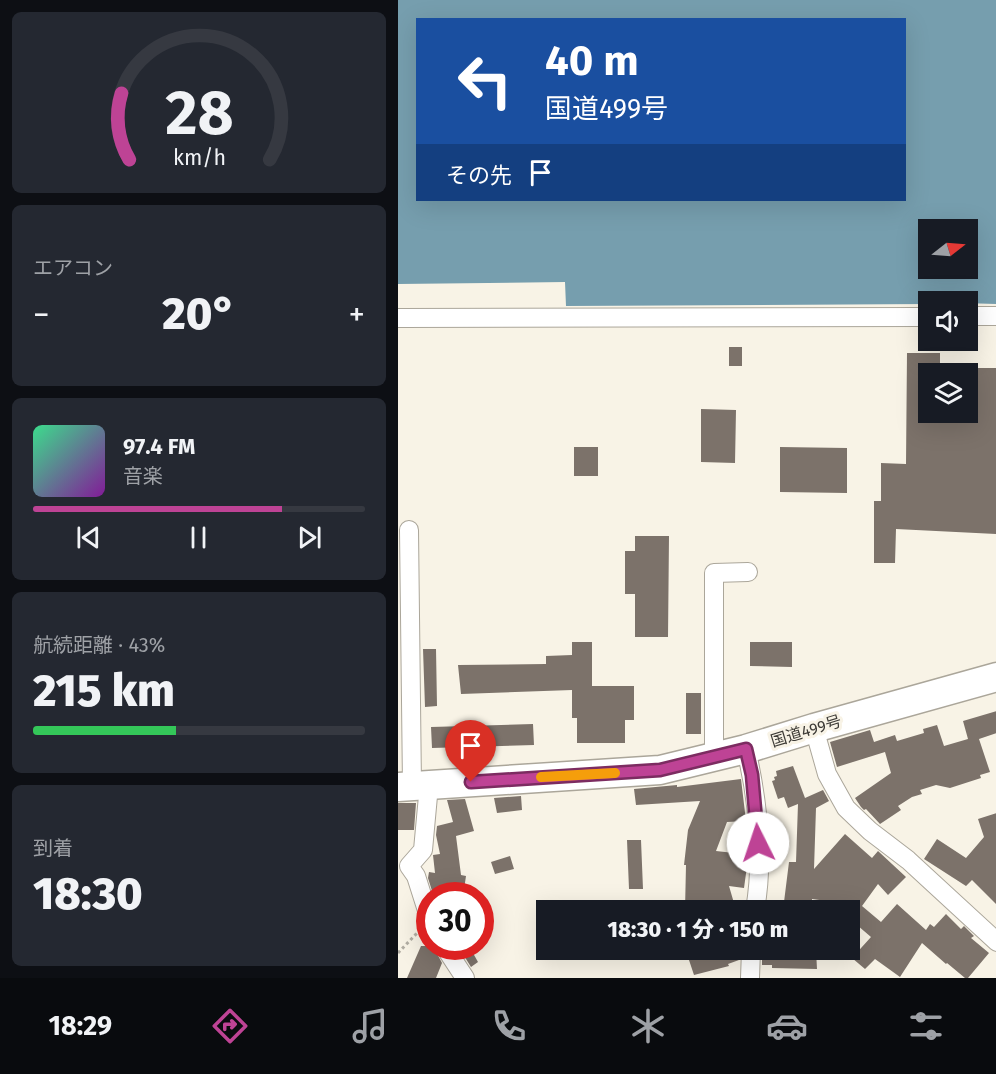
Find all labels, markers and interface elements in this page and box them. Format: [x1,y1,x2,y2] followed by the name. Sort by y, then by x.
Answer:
[545,36,639,86] text: 40 m
[446,42,524,120] icon: left
[165,76,233,151] text: 28
[545,93,668,125] text: 国道499号
[172,145,226,171] text: km/h
[524,156,557,189] icon: arrive
[446,162,512,189] text: その先
[918,219,978,279] north arrow
[918,219,978,423] map controls
[33,256,113,280] text: エアコン
[162,287,236,341] text: 20°
[918,291,978,351] button: sound
[33,295,50,335] text: −
[349,295,365,335] text: +
[918,363,978,423] button: layers
[123,433,195,460] text: 97.4 FM
[123,464,163,488] text: 音楽
[72,521,105,554] icon: previous
[182,521,215,554] icon: pause
[293,521,326,554] icon: next
[33,633,165,657] text: 航続距離 · 43%
[33,664,175,718] text: 215 km
[768,711,844,751] street label: 国道499号
[445,720,496,782] pin
[454,729,487,762] icon: arrive
[726,811,790,875] position arrow
[33,836,73,860] text: 到着
[33,867,143,921] text: 18:30
[416,882,494,960] speed limit sign: 30
[608,916,788,943] text: 18:30 · 1 分 · 150 m
[209,1005,251,1047] icon: directions
[349,1005,391,1047] icon: music
[488,1005,530,1047] icon: phone
[627,1005,669,1047] icon: climate
[766,1005,808,1047] icon: car
[905,1005,947,1047] icon: filters
[49,1010,112,1042] text: 18:29

